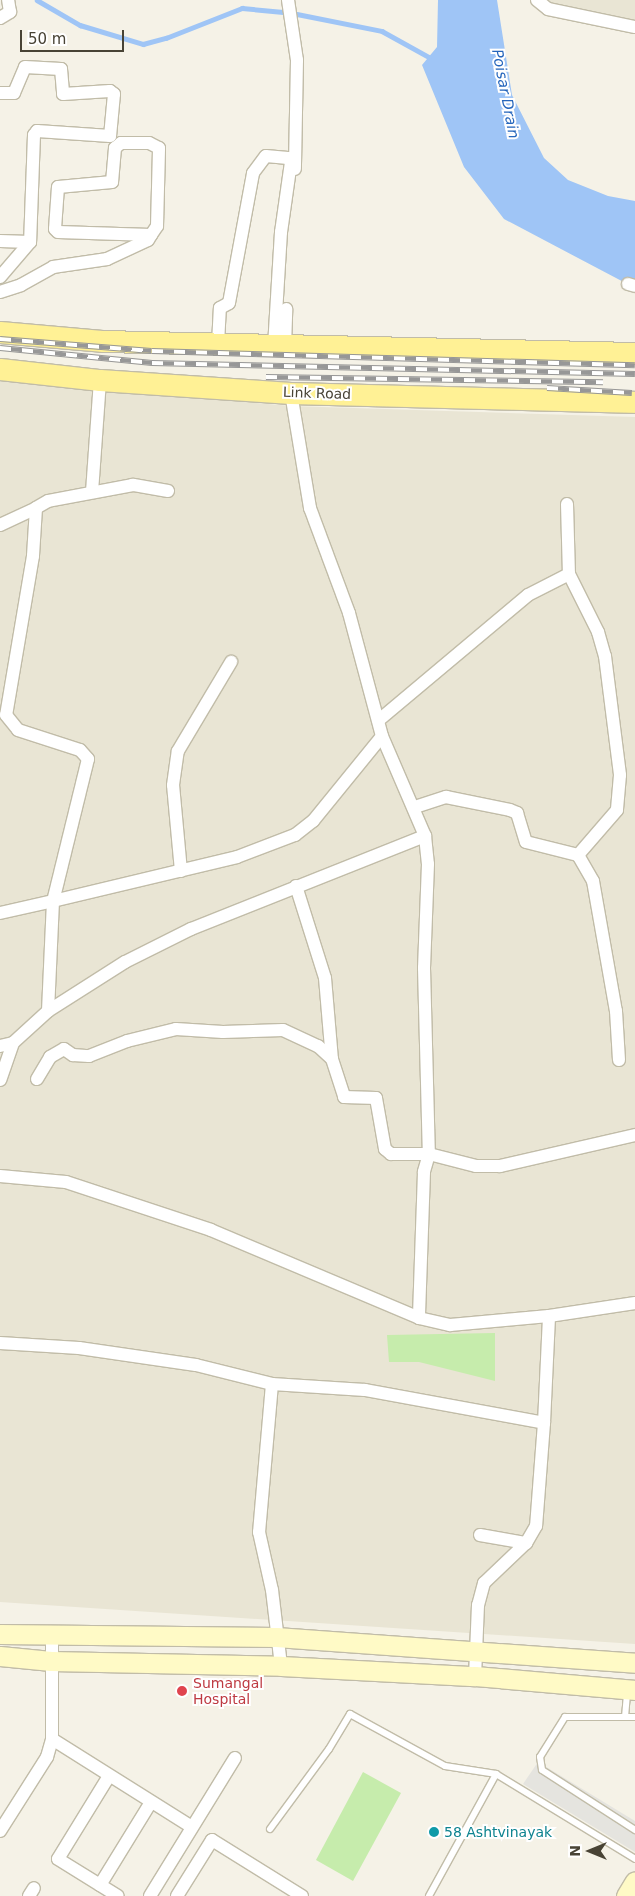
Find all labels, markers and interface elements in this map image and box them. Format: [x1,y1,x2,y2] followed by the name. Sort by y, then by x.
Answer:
[22,20,126,52] scale bar
[28,30,66,48] text: 50 m
[487,48,523,140] water label: Poisar Drain
[283,383,351,403] street label: Link Road
[193,1675,263,1708] place label: Sumangal Hospital
[175,1684,189,1698] marker: Sumangal Hospital
[444,1824,552,1840] place label: 58 Ashtvinayak
[428,1826,440,1838] marker: 58 Ashtvinayak
[565,1826,615,1876] north arrow
[567,1845,583,1857] text: N

